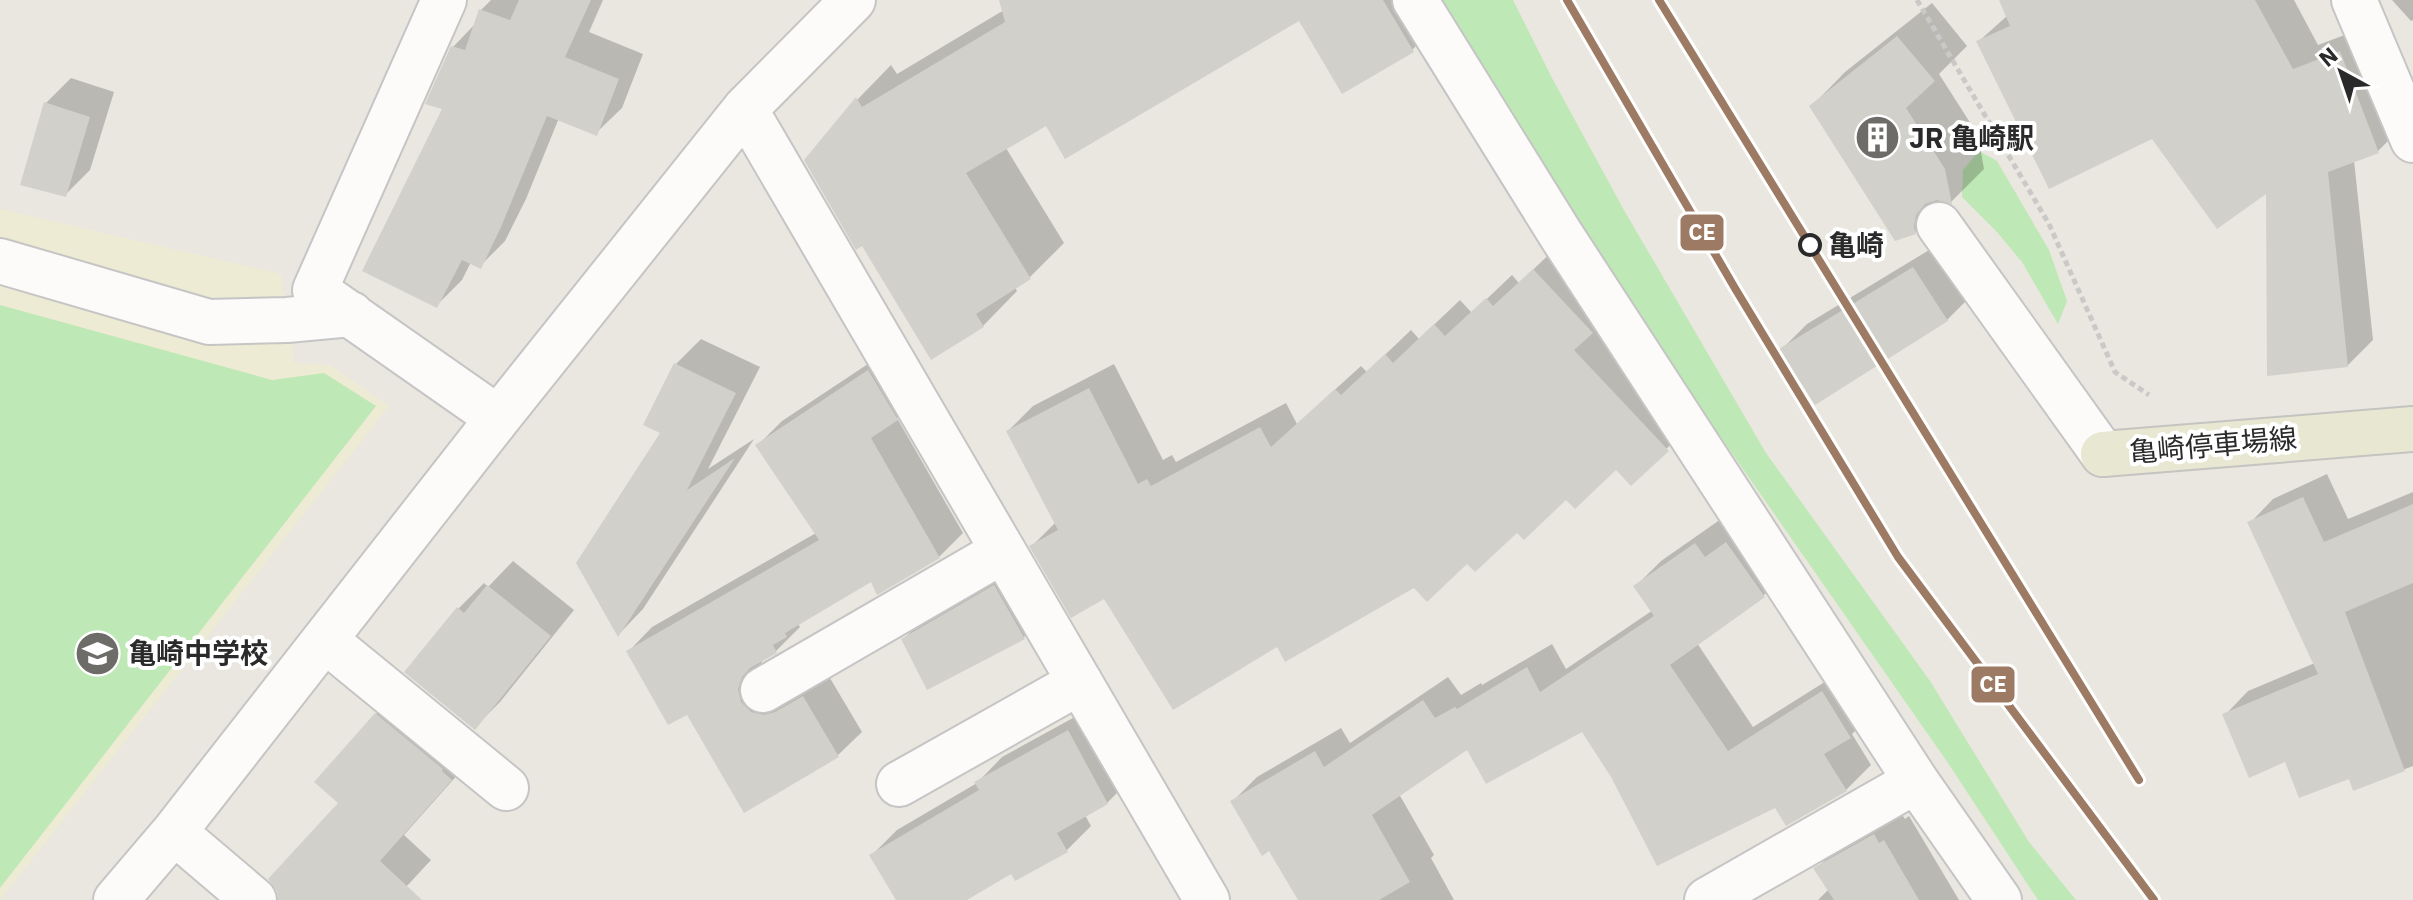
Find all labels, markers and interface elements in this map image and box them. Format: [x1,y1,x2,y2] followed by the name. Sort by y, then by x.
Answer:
[2301,32,2381,112] north arrow
[2312,40,2343,73] text: N
[1854,114,1902,162] building icon: JR 亀崎駅
[1909,119,2034,156] place label: JR 亀崎駅
[1679,213,1725,252] line badge: CE
[1688,217,1716,246] text: CE
[1828,226,1884,263] place label: 亀崎
[1799,234,1821,256] marker: 亀崎
[2128,419,2298,470] street label: 亀崎停車場線
[73,629,121,677] school or university icon: 亀崎中学校
[128,634,268,671] place label: 亀崎中学校
[1970,665,2016,704] line badge: CE
[1979,669,2007,698] text: CE

